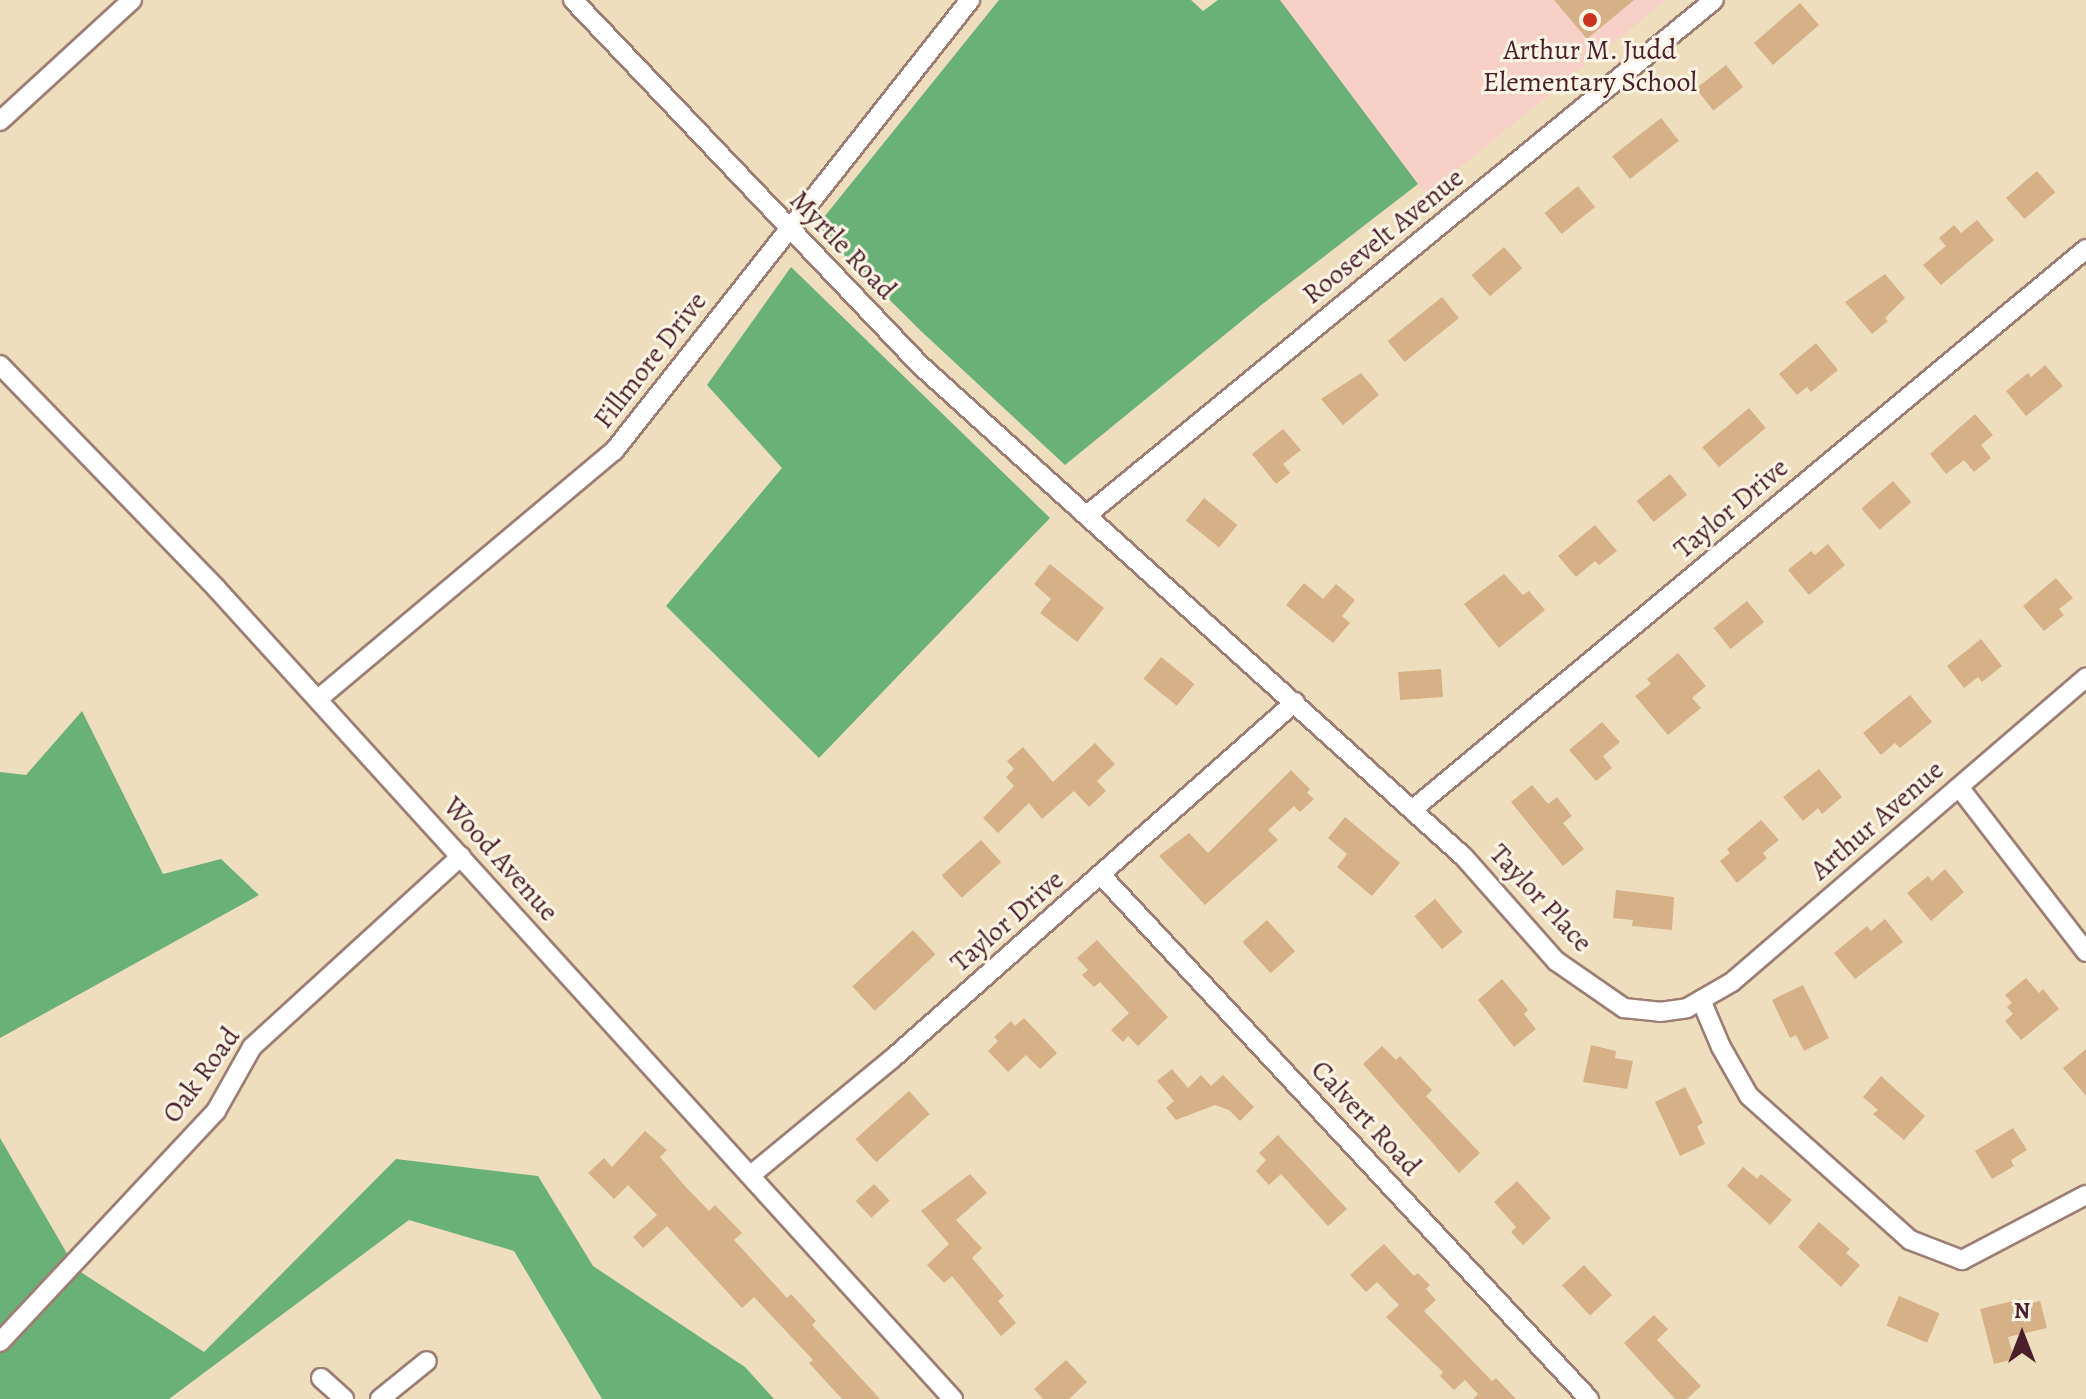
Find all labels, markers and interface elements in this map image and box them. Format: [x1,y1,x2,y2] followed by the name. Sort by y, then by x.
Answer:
[1581,11,1599,29] marker: Arthur M. Judd Elementary School
[1483,33,1697,99] place label: Arthur M. Judd Elementary School
[1296,161,1470,311] street label: Roosevelt Avenue
[783,183,903,307] street label: Myrtle Road
[586,285,714,435] street label: Fillmore Drive
[1667,451,1795,565] street label: Taylor Drive
[1804,753,1950,887] street label: Arthur Avenue
[436,790,566,928] street label: Wood Avenue
[1483,837,1599,959] street label: Taylor Place
[944,863,1070,979] street label: Taylor Drive
[155,1021,247,1129] street label: Oak Road
[1304,1053,1428,1183] street label: Calvert Road
[1982,1295,2062,1375] north arrow
[2014,1296,2030,1326] text: N

